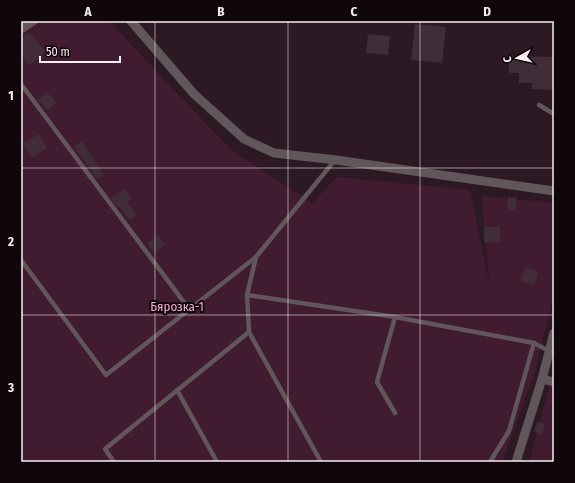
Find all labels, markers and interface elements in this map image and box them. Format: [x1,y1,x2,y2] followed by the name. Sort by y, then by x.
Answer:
[83,4,92,19] text: A
[217,4,225,19] text: B
[351,4,358,19] text: C
[483,4,491,19] text: D
[40,38,120,64] scale bar
[497,38,537,78] north arrow
[46,45,70,59] text: 50 m
[501,55,514,63] text: С
[8,88,14,103] text: 1
[7,234,14,249] text: 2
[150,299,204,314] park label: Бярозка-1
[7,380,14,395] text: 3

